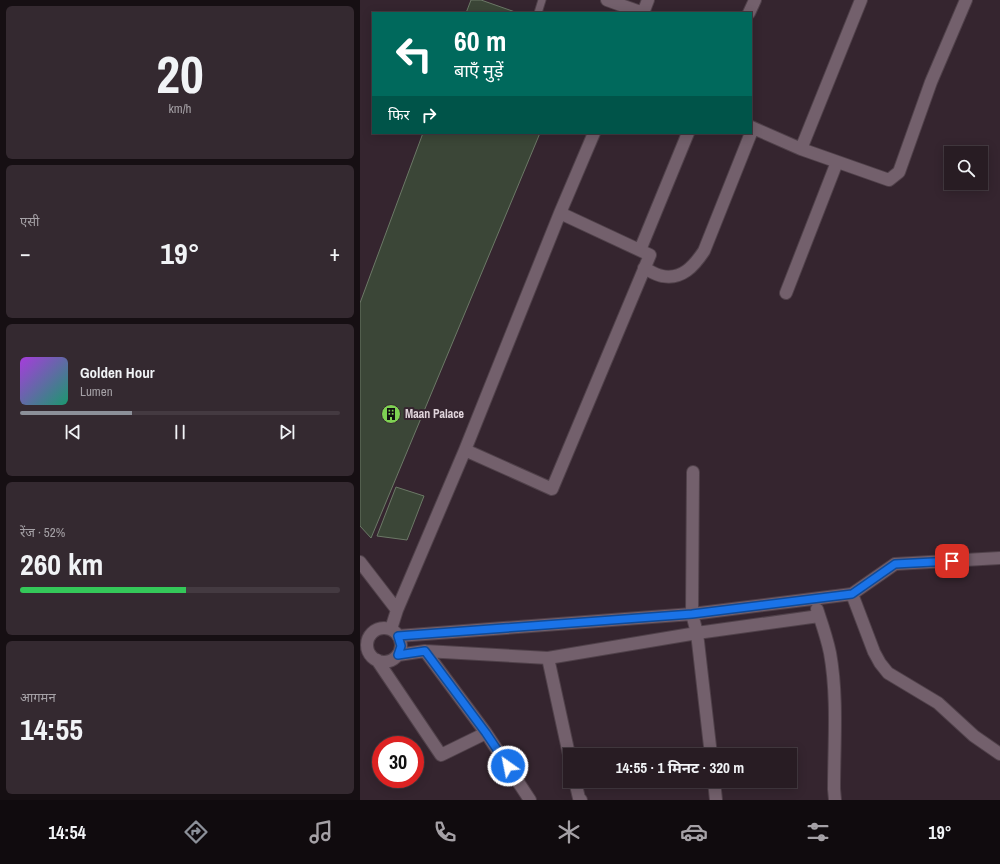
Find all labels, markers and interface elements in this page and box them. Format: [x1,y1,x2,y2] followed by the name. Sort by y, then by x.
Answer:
[454,22,506,60] text: 60 m
[388,28,440,80] icon: left
[156,39,204,109] text: 20
[454,58,503,83] text: बाएँ मुड़ें
[168,100,192,117] text: km/h
[388,104,410,125] text: फिर
[418,104,440,126] icon: right
[944,146,988,190] map controls
[944,146,988,190] button: search
[20,213,39,230] text: एसी
[160,233,200,273] text: 19°
[20,238,31,268] text: −
[329,238,340,268] text: +
[80,362,155,383] text: Golden Hour
[80,383,113,400] text: Lumen
[380,403,402,425] building icon: Maan Palace
[405,406,465,422] place label: Maan Palace
[62,421,84,443] icon: previous
[169,421,191,443] icon: pause
[276,421,298,443] icon: next
[20,524,65,541] text: रेंज · 52%
[20,544,103,584] text: 260 km
[935,544,969,578] pin
[941,550,963,572] icon: arrive
[20,689,56,706] text: आगमन
[20,709,83,749] text: 14:55
[372,736,424,788] speed limit sign: 30
[487,745,529,787] position arrow
[616,757,744,778] text: 14:55 · 1 मिनट · 320 m
[182,818,210,846] icon: directions
[307,818,335,846] icon: music
[431,818,459,846] icon: phone
[555,818,583,846] icon: climate
[680,818,708,846] icon: car
[804,818,832,846] icon: filters
[48,820,86,845] text: 14:54
[928,820,952,845] text: 19°

